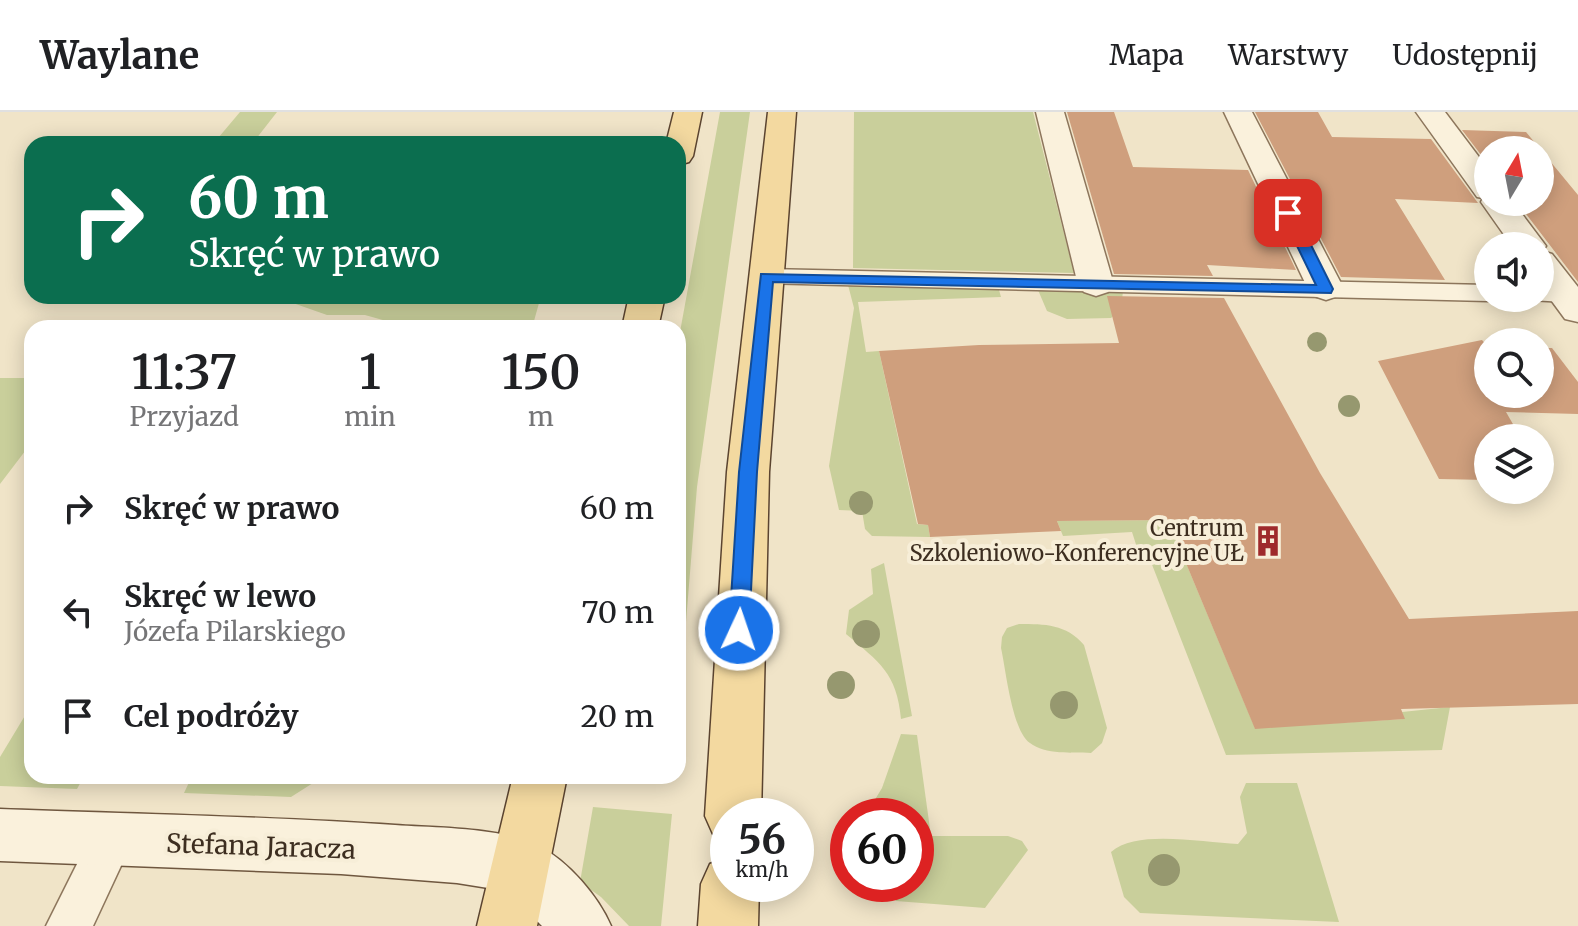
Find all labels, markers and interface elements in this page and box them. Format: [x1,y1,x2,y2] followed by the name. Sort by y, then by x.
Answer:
[40,32,199,79] text: Waylane
[1109,37,1184,73] text: Mapa
[1228,37,1348,73] text: Warstwy
[1392,37,1538,73] text: Udostępnij
[1474,136,1554,216] north arrow
[1474,136,1554,504] map controls
[188,163,329,233] text: 60 m
[56,168,160,272] icon: right
[1254,179,1322,247] pin
[1266,191,1310,235] icon: arrive
[188,232,440,277] text: Skręć w prawo
[1474,232,1554,312] button: sound
[1474,328,1554,408] button: search
[131,342,237,402] text: 11:37
[359,342,381,402] text: 1
[501,342,580,402] text: 150
[130,400,239,433] text: Przyjazd
[344,400,396,433] text: min
[528,400,554,433] text: m
[1474,424,1554,504] button: layers
[56,486,100,530] icon: right
[124,489,339,527] text: Skręć w prawo
[580,489,654,527] text: 60 m
[909,514,1244,567] place label: Centrum Szkoleniowo-Konferencyjne UŁ
[1251,524,1285,558] building icon: Centrum Szkoleniowo-Konferencyjne UŁ
[124,577,316,615] text: Skręć w lewo
[697,588,781,672] position arrow
[56,590,100,634] icon: left
[581,593,654,631] text: 70 m
[124,615,346,648] text: Józefa Pilarskiego
[56,694,100,738] icon: arrive
[124,697,299,735] text: Cel podróży
[581,697,654,735] text: 20 m
[830,798,934,902] speed limit sign: 60
[738,815,786,865] text: 56
[166,826,356,866] street label: Stefana Jaracza
[736,857,788,882] text: km/h

